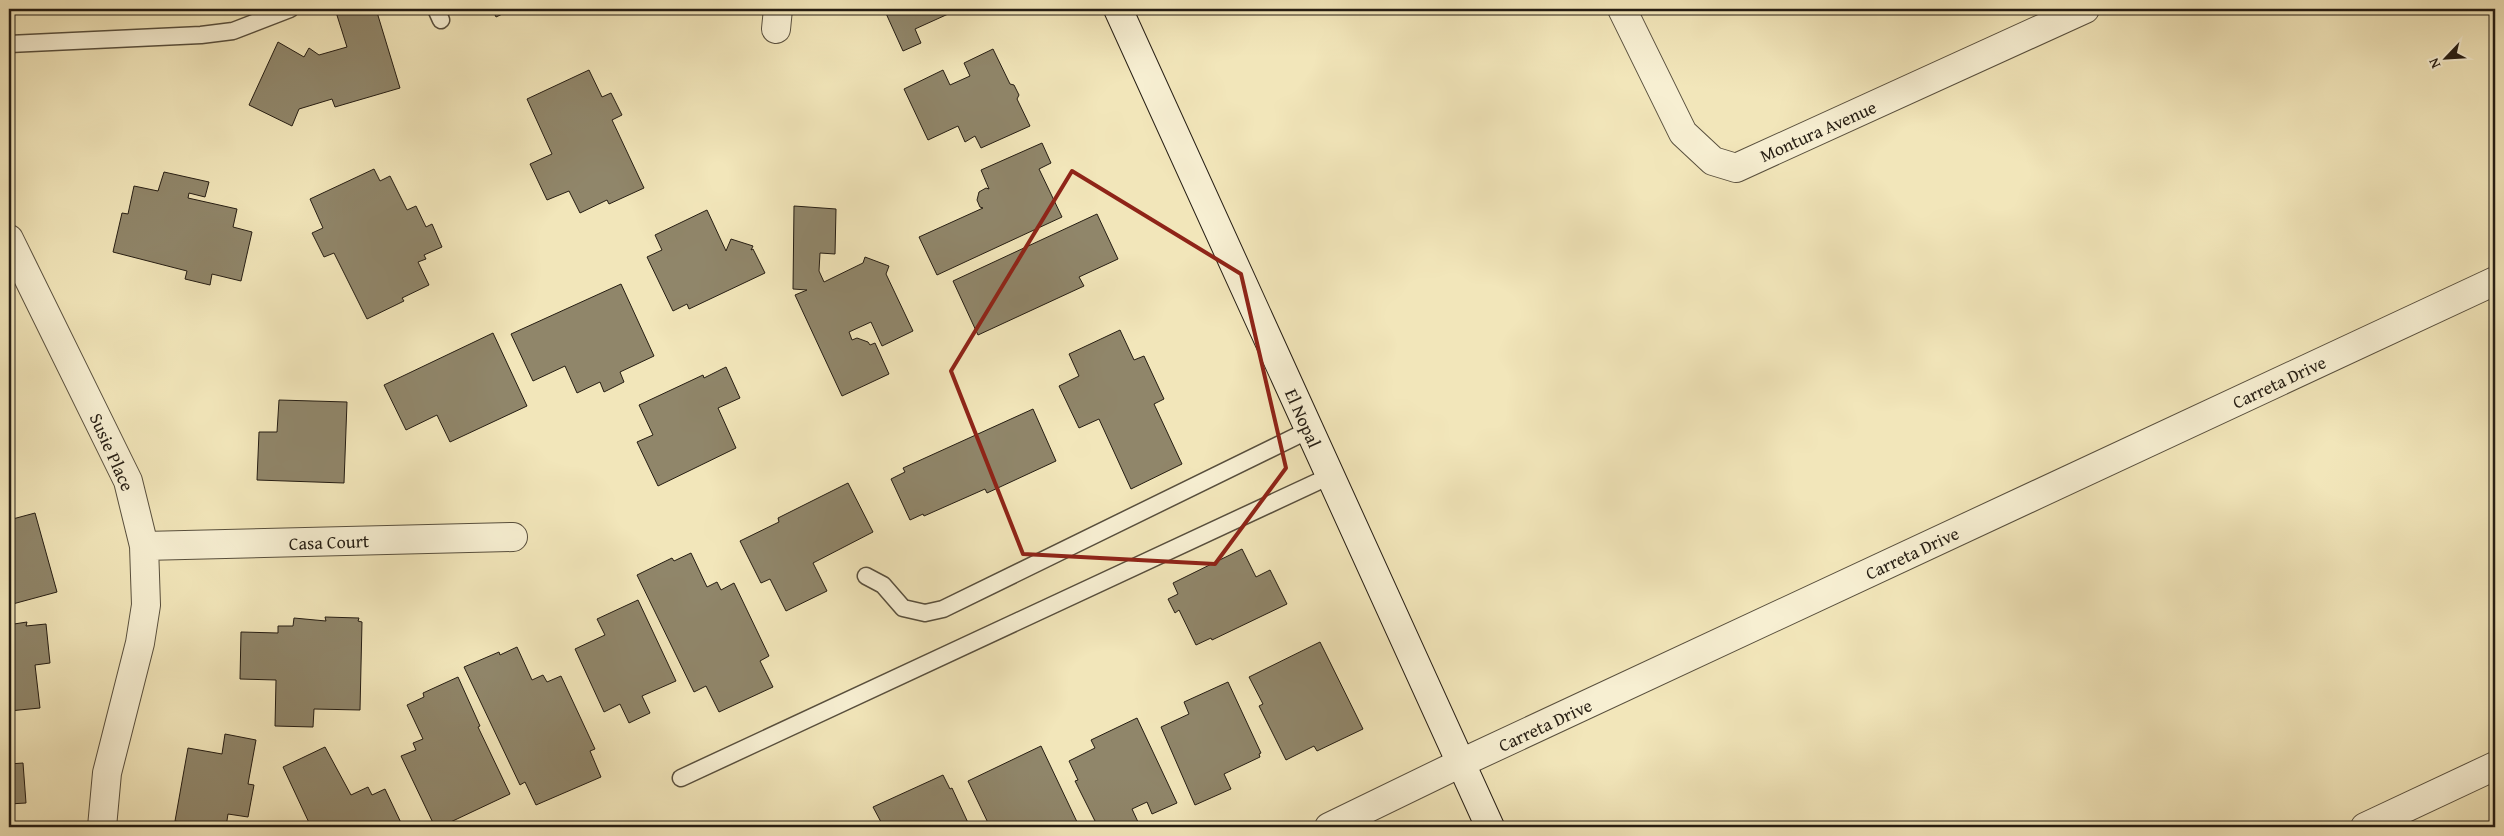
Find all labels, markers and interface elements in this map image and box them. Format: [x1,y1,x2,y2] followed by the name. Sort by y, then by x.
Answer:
[2422,32,2472,82] north arrow
[2423,54,2445,72] text: N
[1755,93,1881,169] street label: Montura Avenue
[2228,349,2330,415] street label: Carreta Drive
[1278,384,1328,452] street label: El Nopal
[83,409,141,495] street label: Susie Place
[1861,520,1963,586] street label: Carreta Drive
[288,527,370,557] street label: Casa Court
[1494,692,1596,758] street label: Carreta Drive

